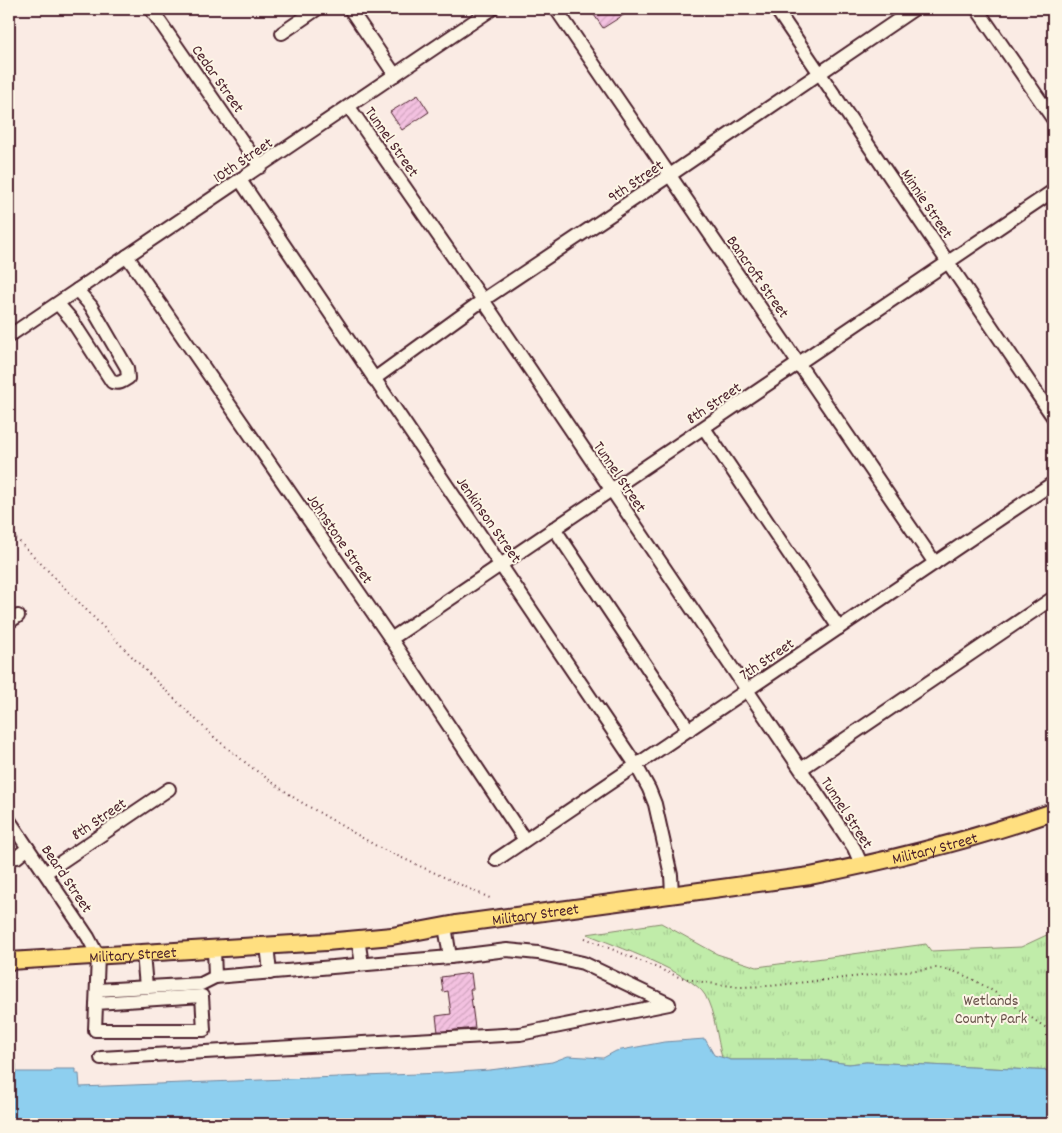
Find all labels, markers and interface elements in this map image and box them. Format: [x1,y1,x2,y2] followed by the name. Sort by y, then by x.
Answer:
[185,41,249,118] street label: Cedar Street
[358,102,424,182] street label: Tunnel Street
[209,132,278,190] street label: 10th Street
[604,155,669,209] street label: 9th Street
[894,165,958,244] street label: Minnie Street
[720,231,794,323] street label: Bancroft Street
[682,377,747,431] street label: 8th Street
[587,437,651,518] street label: Tunnel Street
[450,472,526,568] street label: Jenkinson Street
[300,490,378,589] street label: Johnstone Street
[735,633,800,687] street label: 7th Street
[814,773,878,854] street label: Tunnel Street
[67,793,132,847] street label: 8th Street
[890,827,981,872] street label: Military Street
[35,841,97,918] street label: Beard Street
[491,898,581,933] street label: Military Street
[89,942,177,970] street label: Military Street
[955,990,1027,1031] park label: Wetlands County Park

